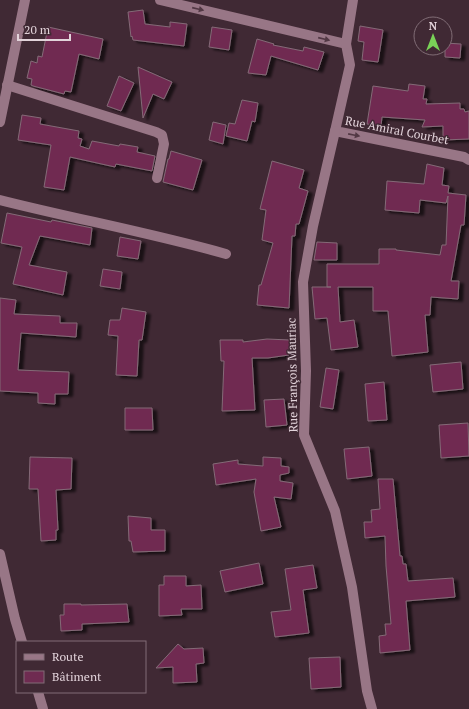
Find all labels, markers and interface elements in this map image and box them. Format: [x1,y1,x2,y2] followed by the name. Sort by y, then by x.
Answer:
[192,6,204,12] one-way arrow
[18,16,70,42] scale bar
[413,16,453,56] north arrow
[429,19,438,33] text: N
[24,22,51,37] text: 20 m
[318,37,331,43] one-way arrow
[344,113,451,148] street label: Rue Amiral Courbet
[348,132,360,138] one-way arrow
[283,317,301,433] street label: Rue François Mauriac
[16,641,146,693] legend
[52,649,83,664] text: Route
[52,669,102,684] text: Bâtiment

